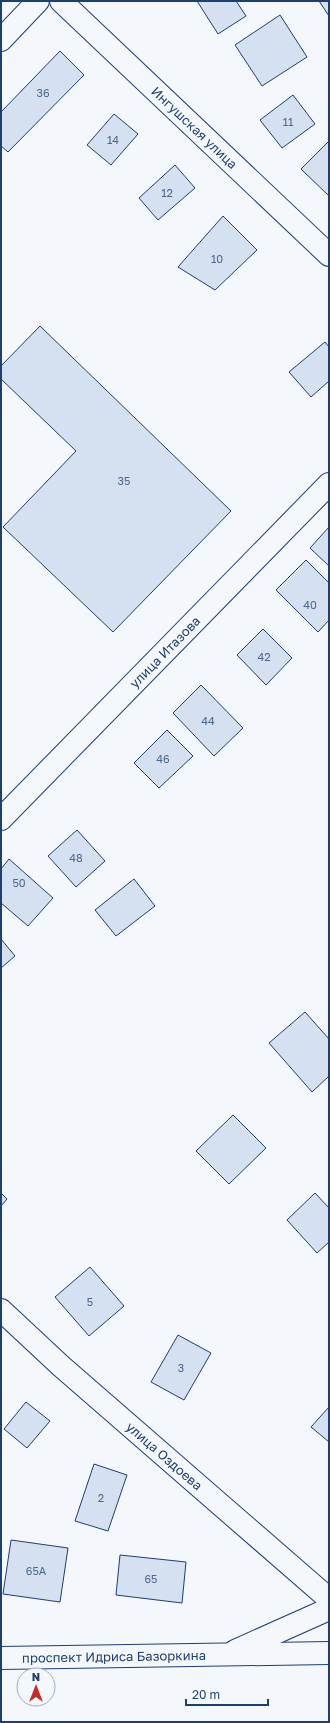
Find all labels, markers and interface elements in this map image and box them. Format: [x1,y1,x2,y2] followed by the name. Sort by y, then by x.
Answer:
[148,83,241,172] street label: Ингушская улица
[36,86,50,99] house number: 36
[283,115,293,128] house number: 11
[107,133,119,146] house number: 14
[161,186,173,199] house number: 12
[211,252,223,265] house number: 10
[118,474,130,487] house number: 35
[303,598,317,611] house number: 40
[126,613,203,691] street label: улица Итазова
[257,650,271,663] house number: 42
[201,714,215,727] house number: 44
[156,752,170,765] house number: 46
[69,851,83,864] house number: 48
[12,876,26,889] house number: 50
[87,1295,93,1308] house number: 5
[178,1361,184,1374] house number: 3
[123,1418,206,1493] street label: улица Оздоева
[98,1491,104,1504] house number: 2
[26,1564,47,1577] house number: 65А
[144,1572,158,1585] house number: 65
[22,1647,206,1666] street label: проспект Идриса Базоркина
[16,1667,56,1707] north arrow
[32,1670,40,1683] text: N
[186,1681,268,1707] scale bar
[192,1687,220,1702] text: 20 m

